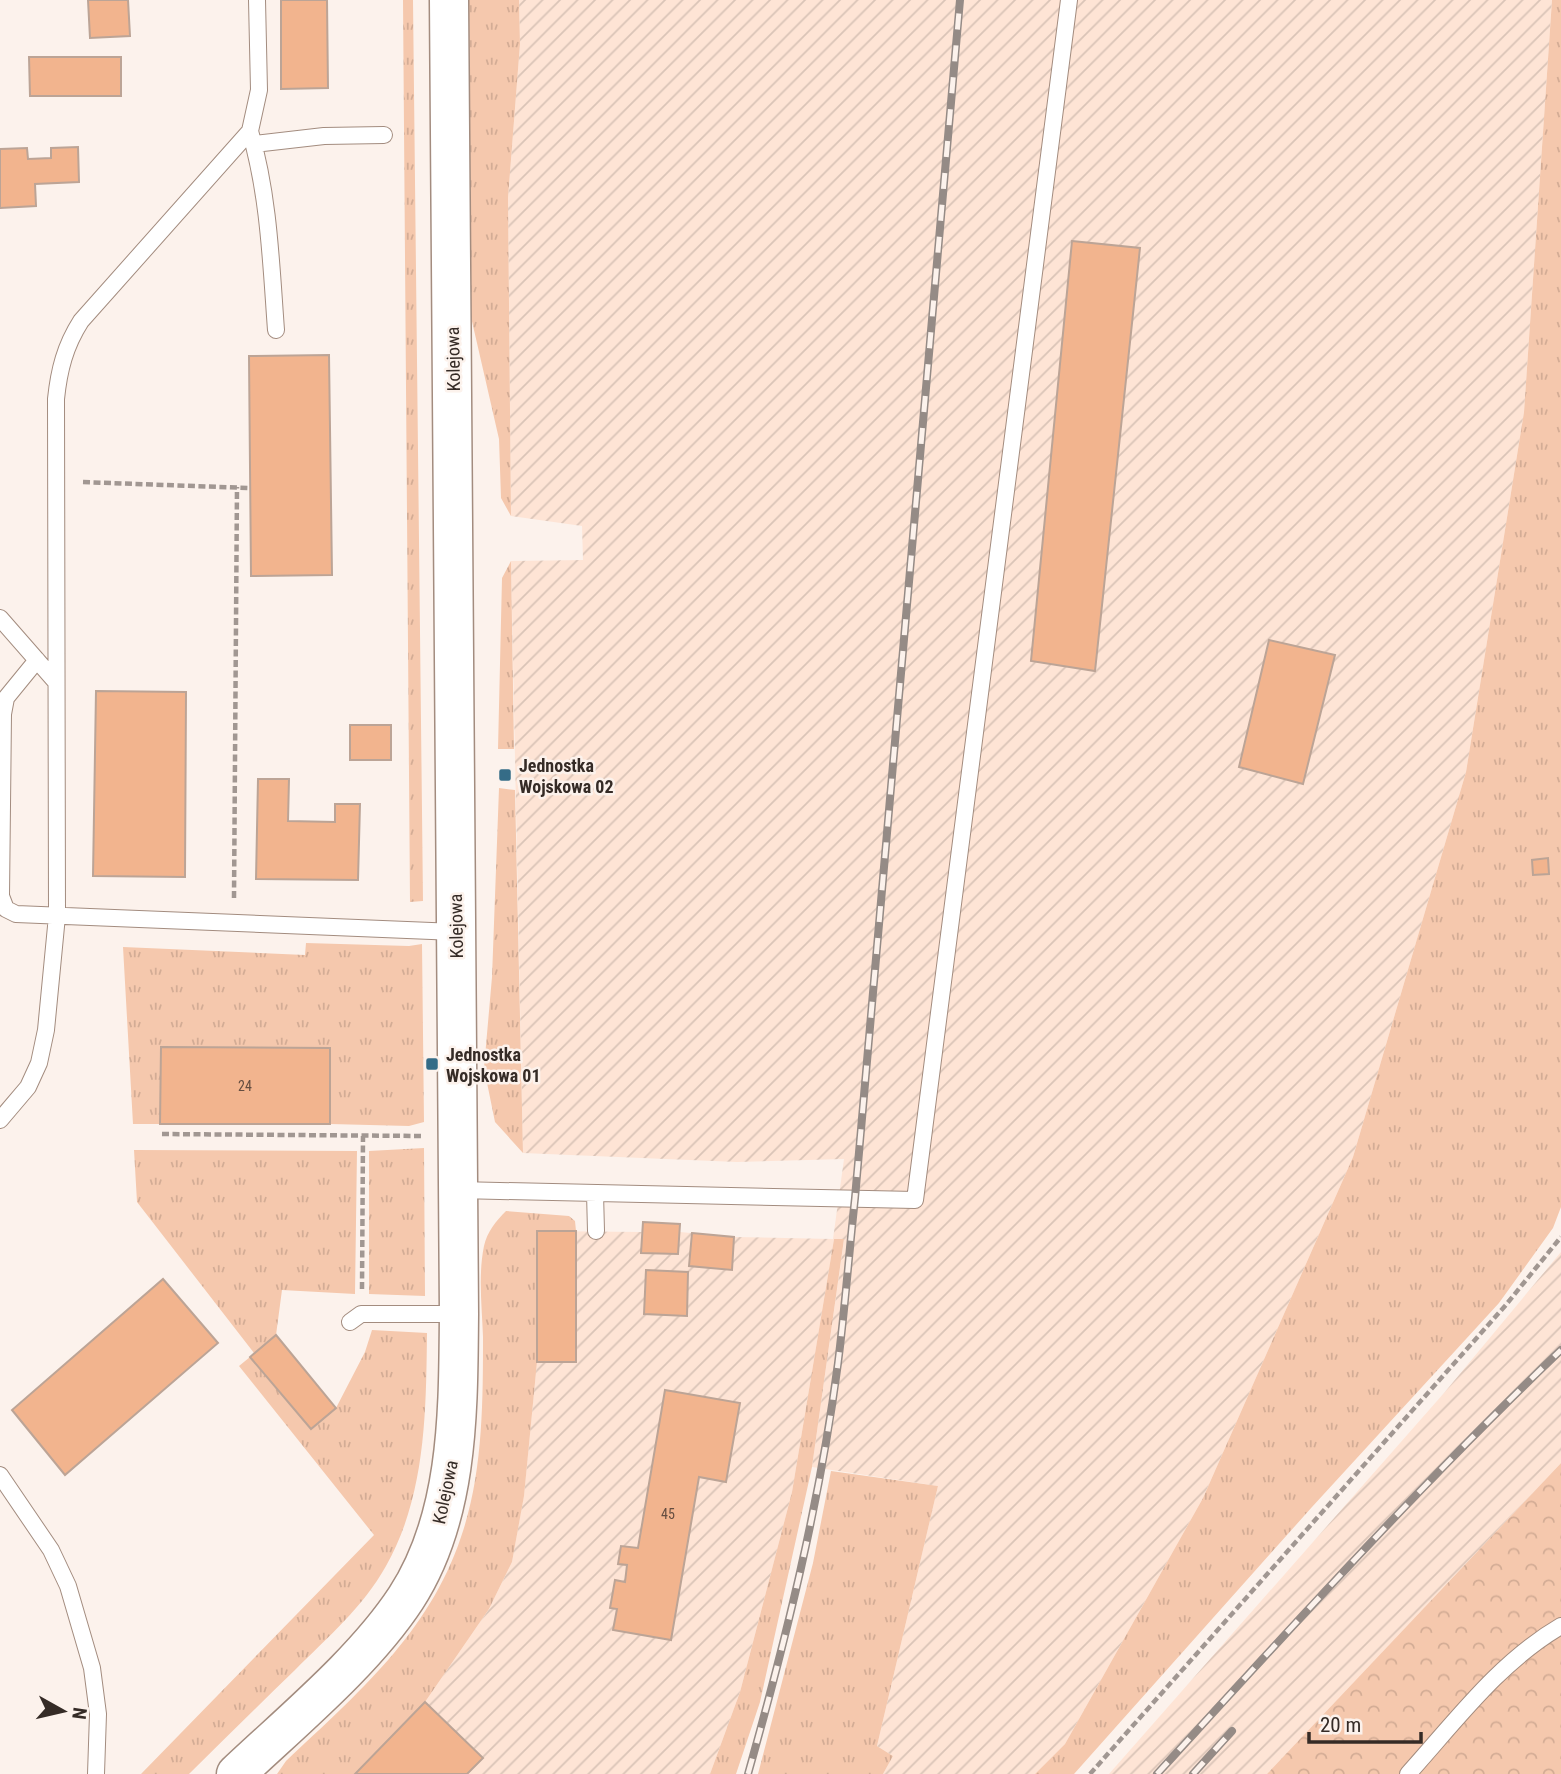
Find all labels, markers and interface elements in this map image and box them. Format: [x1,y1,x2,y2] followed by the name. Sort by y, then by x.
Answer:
[442,327,464,391] street label: Kolejowa
[519,755,614,797] place label: Jednostka Wojskowa 02
[497,767,513,783] marker: Jednostka Wojskowa 02
[445,894,467,958] street label: Kolejowa
[446,1044,541,1086] place label: Jednostka Wojskowa 01
[424,1056,440,1072] marker: Jednostka Wojskowa 01
[238,1078,252,1094] house number: 24
[428,1458,462,1526] street label: Kolejowa
[661,1506,675,1522] house number: 45
[28,1676,98,1746] north arrow
[1309,1700,1421,1744] scale bar
[67,1706,92,1721] text: N
[1320,1713,1361,1737] text: 20 m

